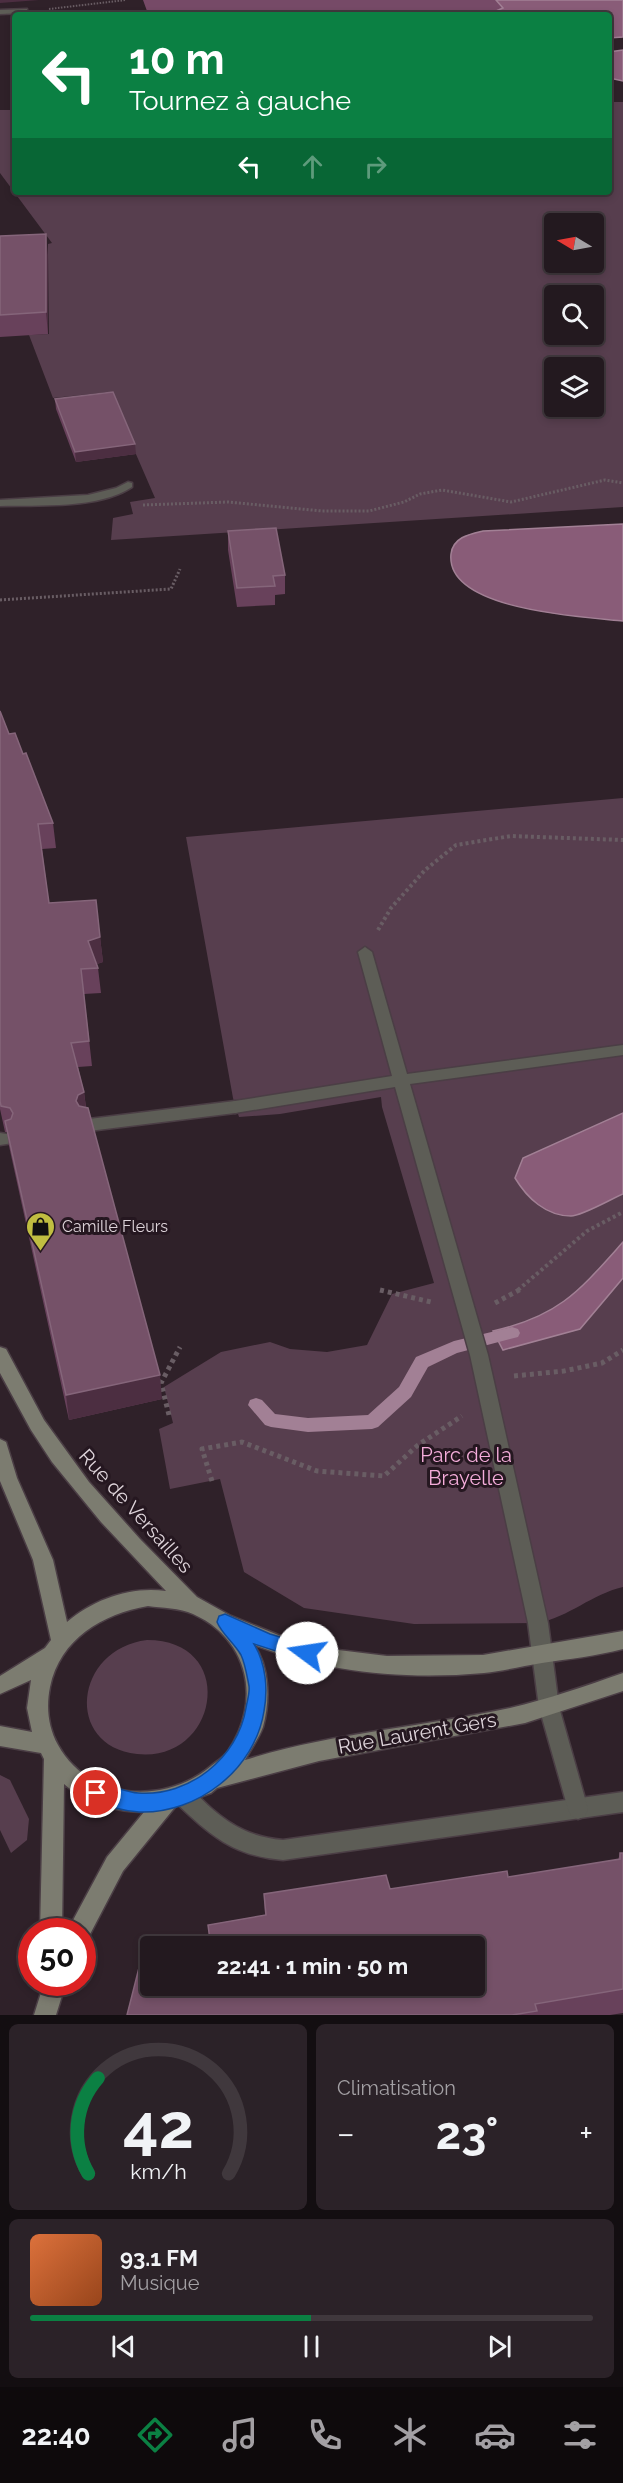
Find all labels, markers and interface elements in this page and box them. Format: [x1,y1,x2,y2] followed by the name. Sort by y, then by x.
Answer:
[129,35,225,84] text: 10 m
[30,36,108,114] icon: left
[129,85,351,116] text: Tournez à gauche
[233,150,266,183] icon: left
[296,150,329,183] icon: ahead
[359,150,392,183] icon: right
[544,213,604,273] north arrow
[544,213,604,417] map controls
[544,285,604,345] button: search
[544,357,604,417] button: layers
[25,1210,57,1252] shop icon: Camille Fleurs
[62,1217,168,1236] place label: Camille Fleurs
[420,1443,512,1490] park label: Parc de la Brayelle
[74,1444,198,1578] street label: Rue de Versailles
[275,1621,339,1685] position arrow
[336,1707,498,1759] street label: Rue Laurent Gers
[70,1767,121,1818] pin
[79,1776,112,1809] icon: arrive
[18,1918,96,1996] speed limit sign: 50
[217,1953,408,1979] text: 22:41 · 1 min · 50 m
[337,2076,456,2100] text: Climatisation
[123,2089,193,2163] text: 42
[436,2107,498,2160] text: 23°
[337,2114,355,2153] text: −
[579,2114,593,2153] text: +
[130,2159,186,2184] text: km/h
[120,2245,198,2271] text: 93.1 FM
[120,2271,199,2295] text: Musique
[107,2330,140,2363] icon: previous
[295,2330,328,2363] icon: pause
[483,2330,516,2363] icon: next
[134,2414,176,2456] icon: directions
[219,2414,261,2456] icon: music
[304,2414,346,2456] icon: phone
[389,2414,431,2456] icon: climate
[474,2414,516,2456] icon: car
[559,2414,601,2456] icon: filters
[22,2420,91,2451] text: 22:40

